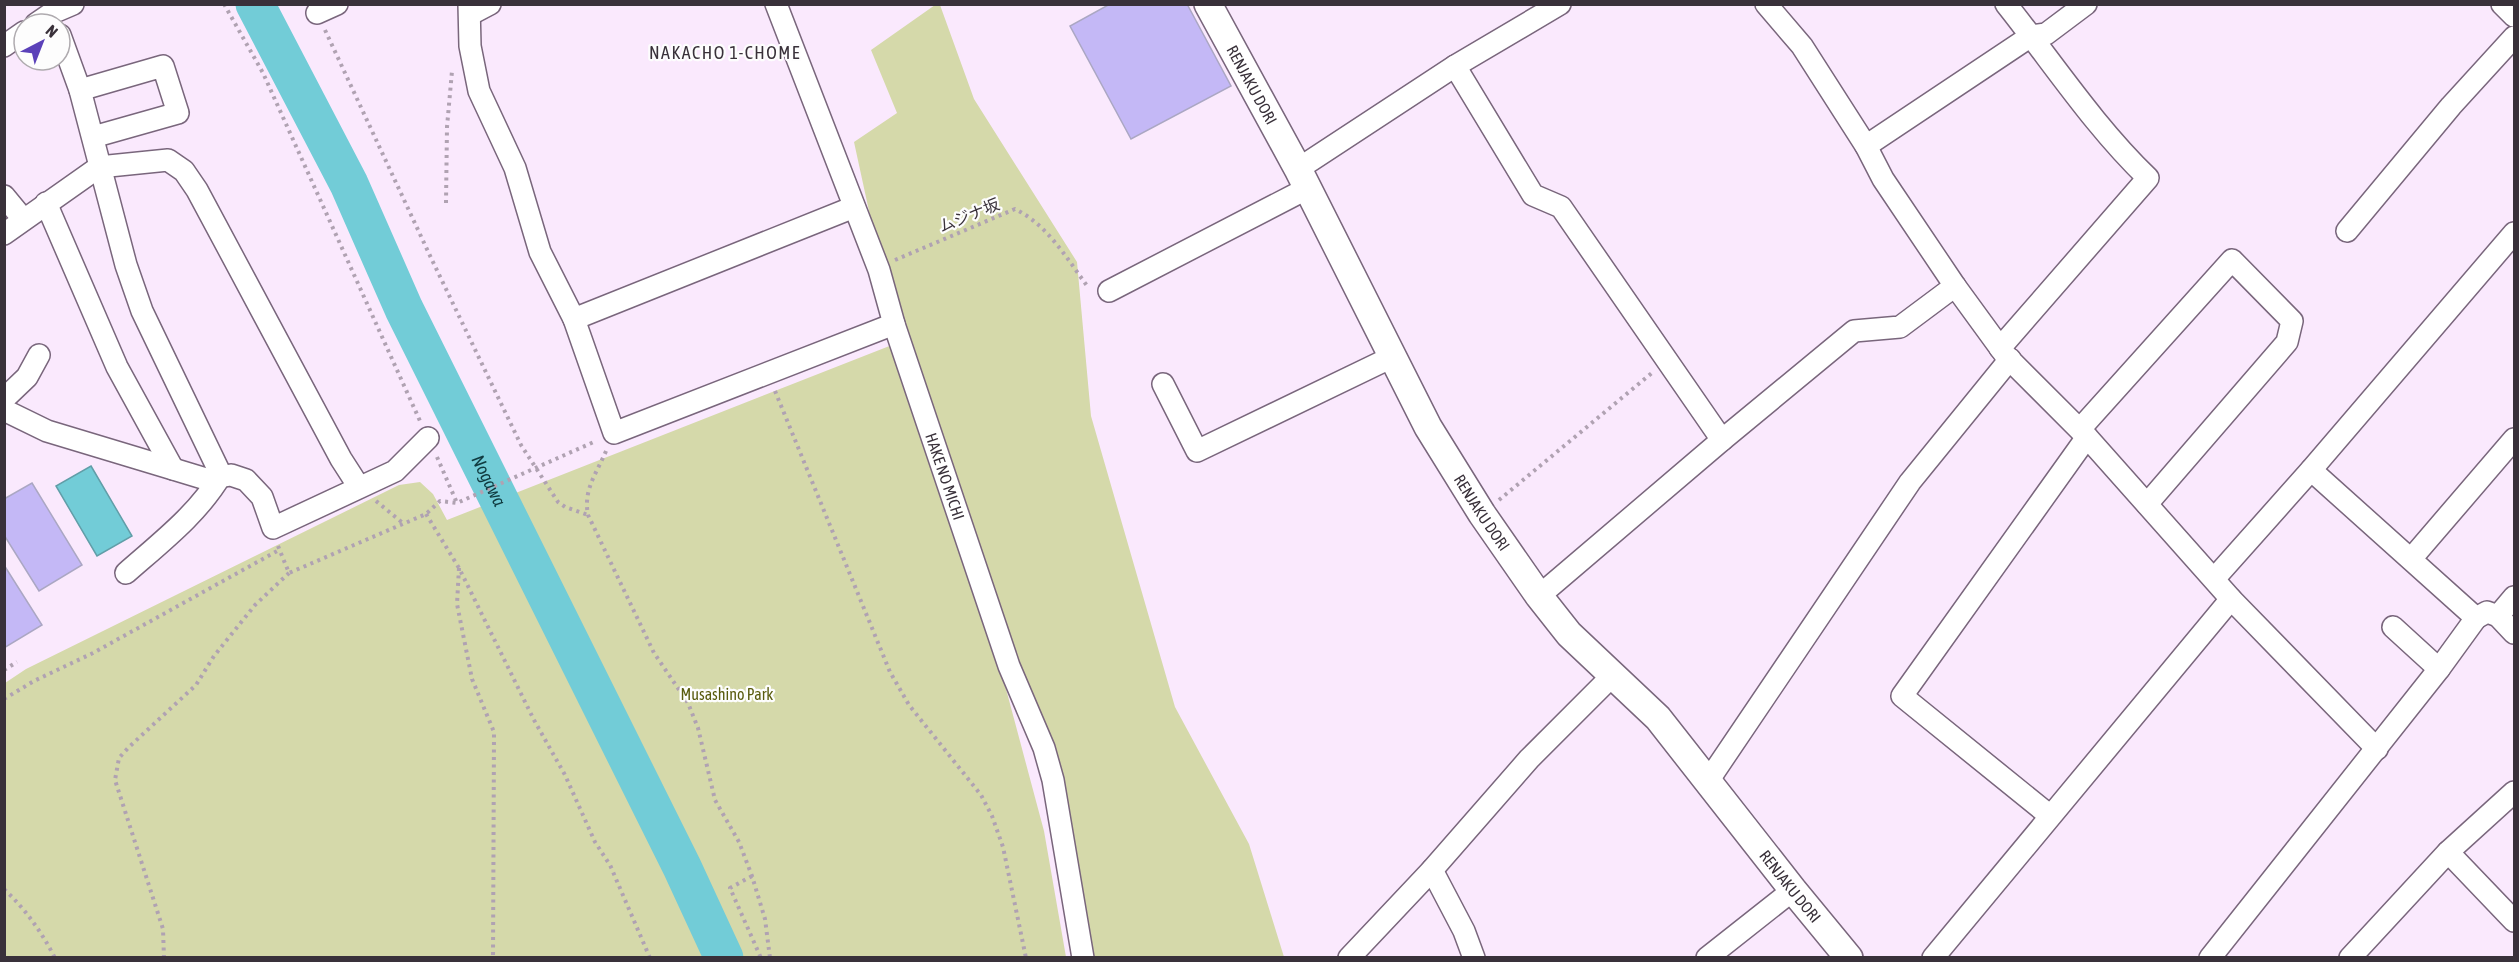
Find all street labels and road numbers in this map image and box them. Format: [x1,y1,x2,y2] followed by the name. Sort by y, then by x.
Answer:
[1223,42,1281,127] street label: RENJAKU DORI
[936,195,1002,235] street label: ムジナ坂
[922,431,968,522] street label: HAKE NO MICHI
[1451,471,1514,554] street label: RENJAKU DORI
[1756,847,1825,926] street label: RENJAKU DORI

